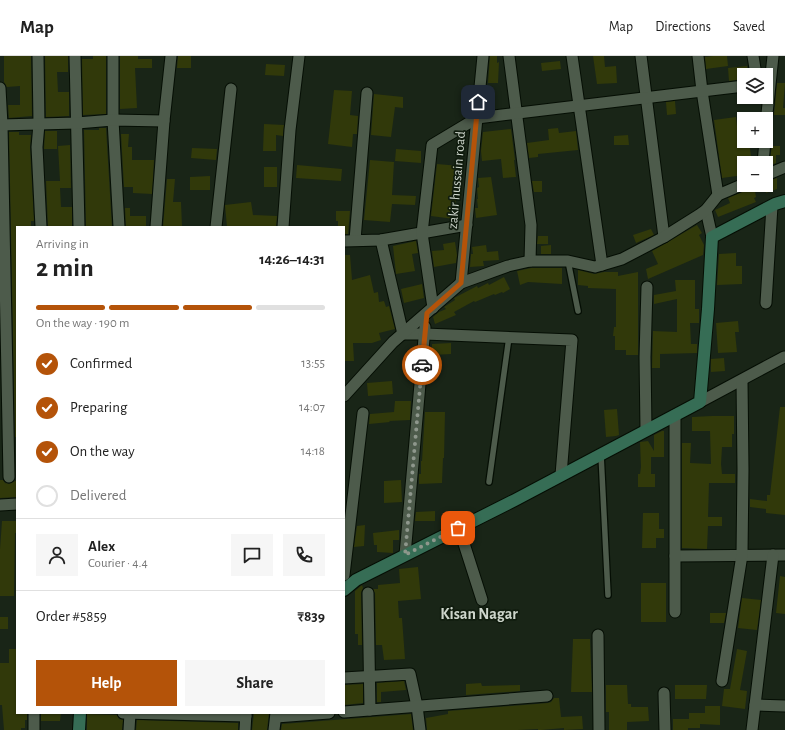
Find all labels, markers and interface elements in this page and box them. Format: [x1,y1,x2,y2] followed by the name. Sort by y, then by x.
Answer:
[20,18,54,37] text: Map
[609,20,633,34] text: Map
[655,20,711,34] text: Directions
[733,20,765,34] text: Saved
[737,68,773,192] map controls
[737,68,773,104] button: layers
[461,85,495,119] pin
[467,91,489,113] icon: home
[737,112,773,148] button: +
[446,131,468,230] street label: zakir hussain road
[737,156,773,192] button: −
[36,238,89,251] text: Arriving in
[259,252,325,267] text: 14:26–14:31
[36,255,94,281] text: 2 min
[36,317,129,330] text: On the way · 190 m
[402,345,442,385] courier
[36,353,58,375] icon: check
[411,354,433,376] icon: car
[70,356,132,371] text: Confirmed
[301,357,325,370] text: 13:55
[36,397,58,419] icon: check
[70,400,127,415] text: Preparing
[299,401,325,414] text: 14:07
[36,441,58,463] icon: check
[70,444,135,459] text: On the way
[301,445,325,458] text: 14:18
[70,488,127,503] text: Delivered
[441,511,475,545] pin
[447,517,469,539] icon: bag
[36,534,78,576] button: person
[231,534,273,576] button: chat
[283,534,325,576] button: phone
[88,539,115,554] text: Alex
[88,557,148,570] text: Courier · 4.4
[440,606,518,622] district label: Kisan Nagar
[36,609,107,624] text: Order #5859
[298,609,325,624] text: ₹839
[36,660,177,706] button: Help
[185,660,325,706] button: Share

